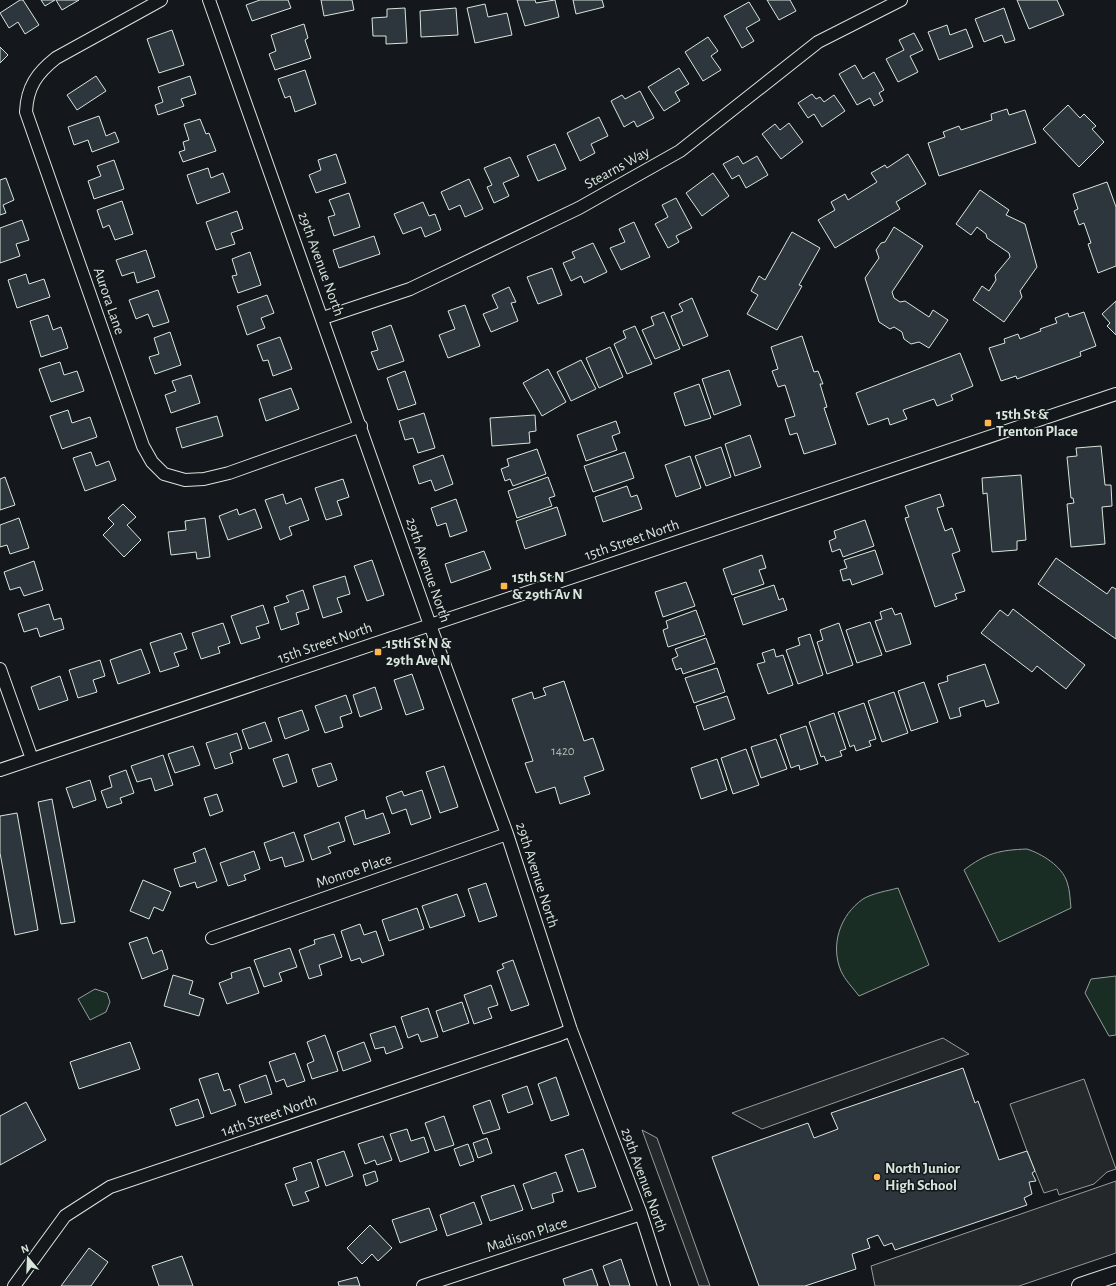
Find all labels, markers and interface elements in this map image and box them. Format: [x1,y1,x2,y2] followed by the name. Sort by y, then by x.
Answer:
[582,144,653,192] street label: Stearns Way
[295,210,347,318] street label: 29th Avenue North
[91,266,127,336] street label: Aurora Lane
[996,407,1078,439] place label: 15th St & Trenton Place
[983,418,993,428] marker: 15th St & Trenton Place
[403,516,453,624] street label: 29th Avenue North
[583,517,681,563] street label: 15th Street North
[512,570,583,602] place label: 15th St N & 29th Av N
[499,581,509,591] marker: 15th St N & 29th Av N
[276,620,374,666] street label: 15th Street North
[386,636,452,668] place label: 15th St N & 29th Ave N
[373,647,383,657] marker: 15th St N & 29th Ave N
[551,745,575,758] house number: 1420
[513,821,561,929] street label: 29th Avenue North
[314,851,394,891] street label: Monroe Place
[219,1093,319,1139] street label: 14th Street North
[618,1126,670,1234] street label: 29th Avenue North
[885,1161,961,1193] place label: North Junior High School
[872,1172,882,1182] marker: North Junior High School
[485,1215,569,1255] street label: Madison Place
[8,1238,48,1278] north arrow
[19,1243,30,1255] text: N

